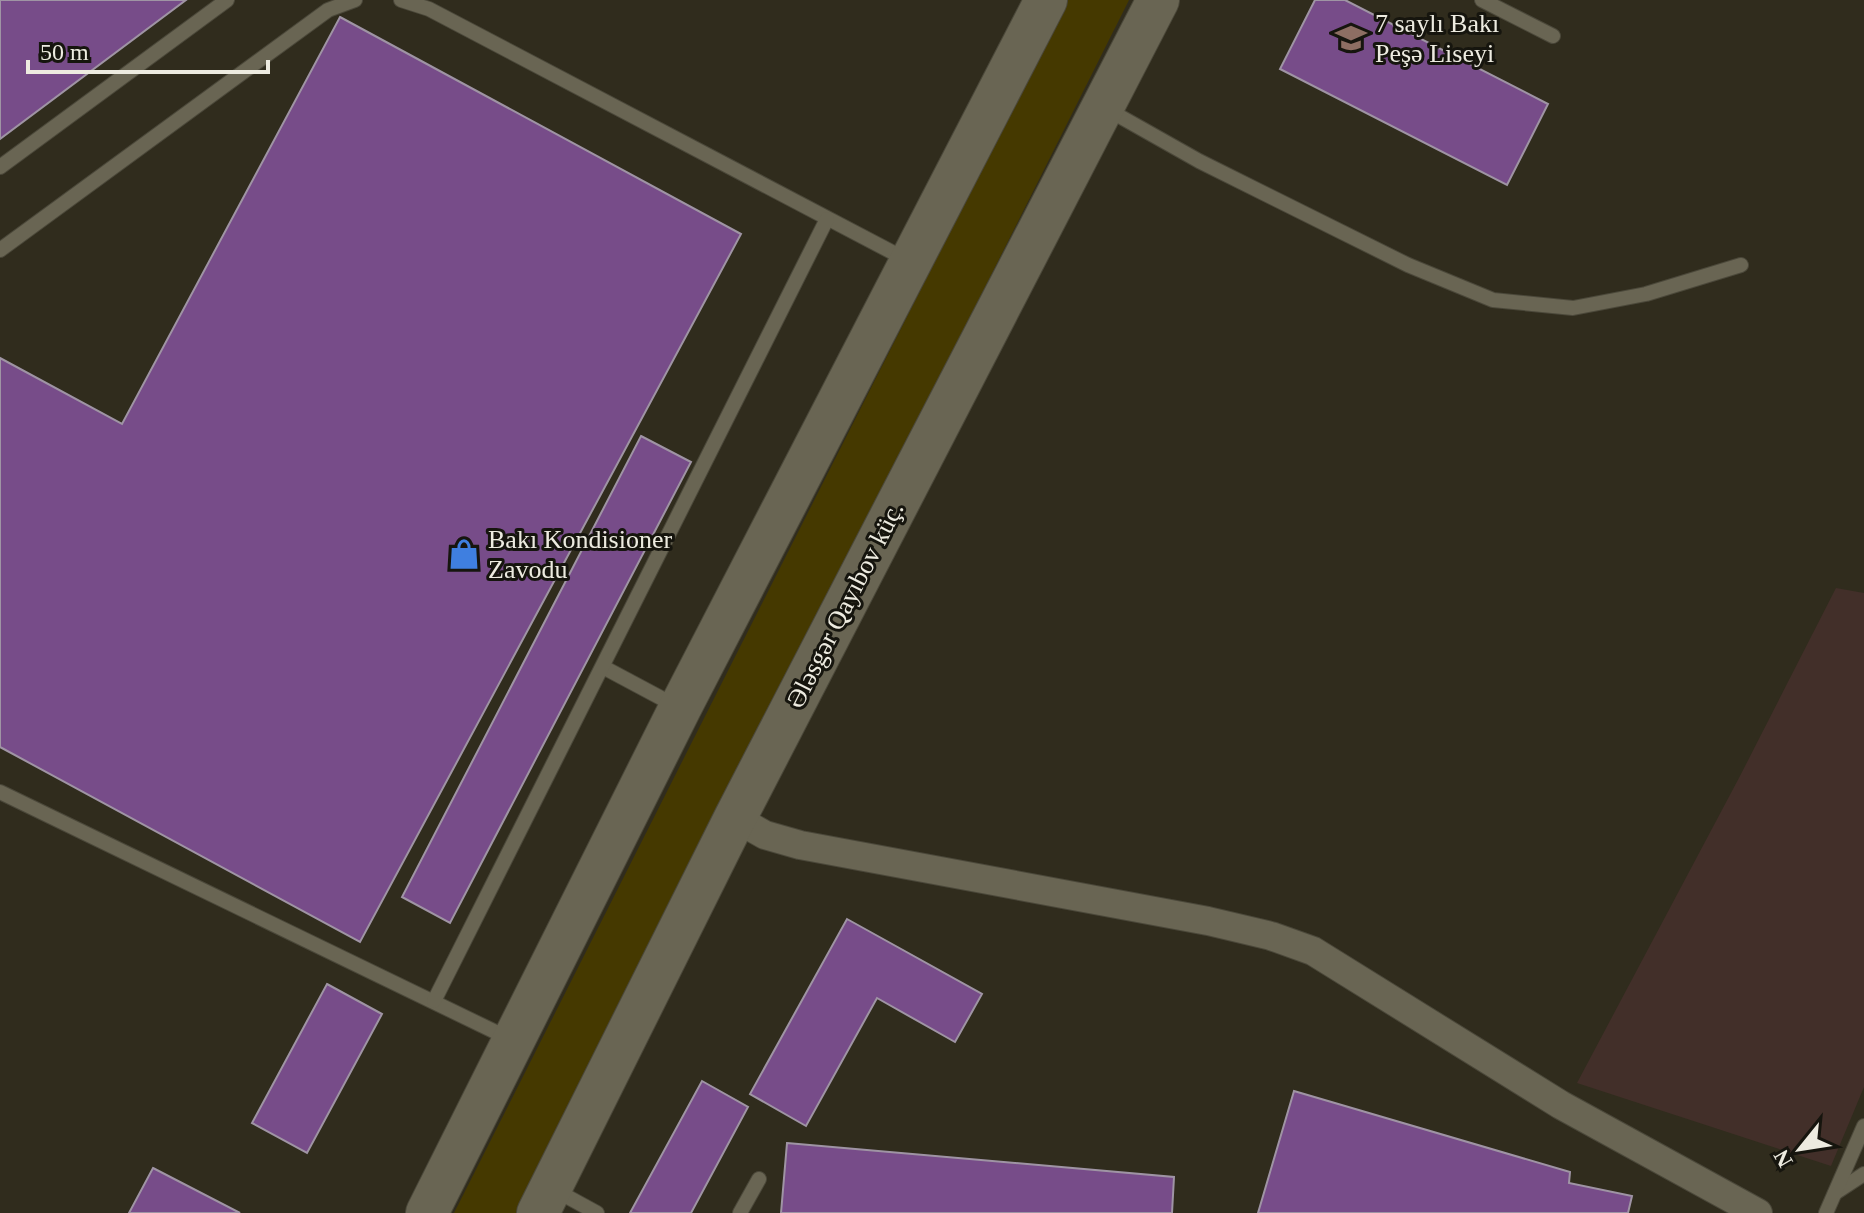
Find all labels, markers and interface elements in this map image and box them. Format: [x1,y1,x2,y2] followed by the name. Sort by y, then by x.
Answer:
[1375,9,1499,68] place label: 7 saylı Bakı Peşə Liseyi
[1334,21,1368,55] school or university icon: 7 saylı Bakı Peşə Liseyi
[28,24,268,74] scale bar
[40,39,89,65] text: 50 m
[780,497,910,713] street label: Ələsgər Qayıbov küç.
[488,525,672,584] place label: Bakı Kondisioner Zavodu
[447,537,481,571] shop icon: Bakı Kondisioner Zavodu
[1760,1109,1840,1189] north arrow
[1768,1146,1798,1172] text: N

